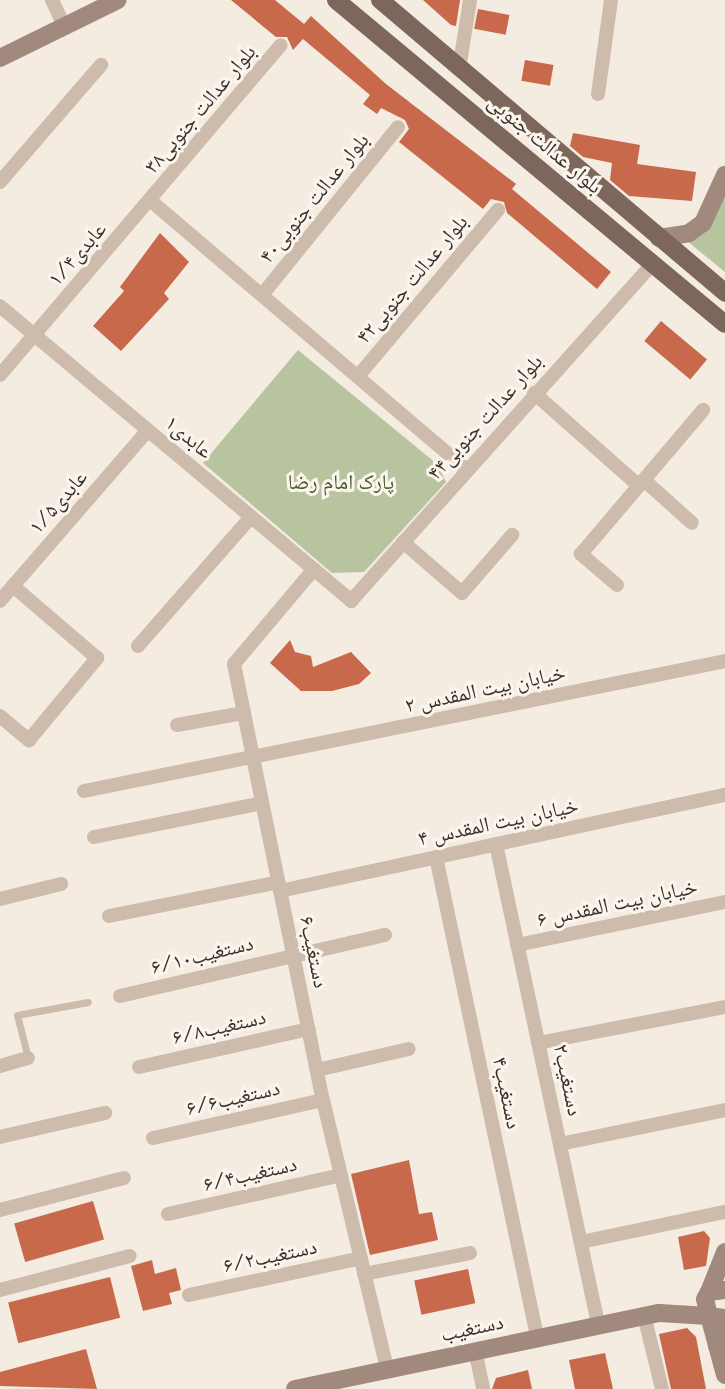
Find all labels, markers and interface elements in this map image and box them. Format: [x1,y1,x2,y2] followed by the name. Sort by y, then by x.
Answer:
[139,40,261,178] street label: بلوار عدالت جنوبی۳۸
[483,89,607,199] street label: بلوار عدالت جنوبی
[254,128,374,268] street label: بلوار عدالت جنوبی۴۰
[351,210,473,348] street label: بلوار عدالت جنوبی۴۲
[43,217,111,291] street label: عابدی۱/۴
[422,349,548,485] street label: بلوار عدالت جنوبی۴۴
[160,410,218,464] street label: ۱عابدی
[24,465,92,539] street label: عابدی۱/۵
[288,469,394,495] park label: پارک امام رضا
[403,660,567,718] street label: خیابان بیت المقدس ۲
[416,793,580,851] street label: خیابان بیت المقدس ۴
[535,874,699,932] street label: خیابان بیت المقدس ۶
[294,914,334,990] street label: دستغیب۶
[148,930,256,980] street label: دستغیب۶/۱۰
[170,1004,268,1050] street label: دستغیب۶/۸
[548,1042,588,1118] street label: ۲دستغیب
[487,1055,527,1131] street label: دستغیب۴
[184,1075,282,1121] street label: دستغیب۶/۶
[201,1151,299,1197] street label: دستغیب۶/۴
[221,1234,319,1278] street label: دستغیب۶/۲
[438,1309,506,1347] street label: دستغیب

